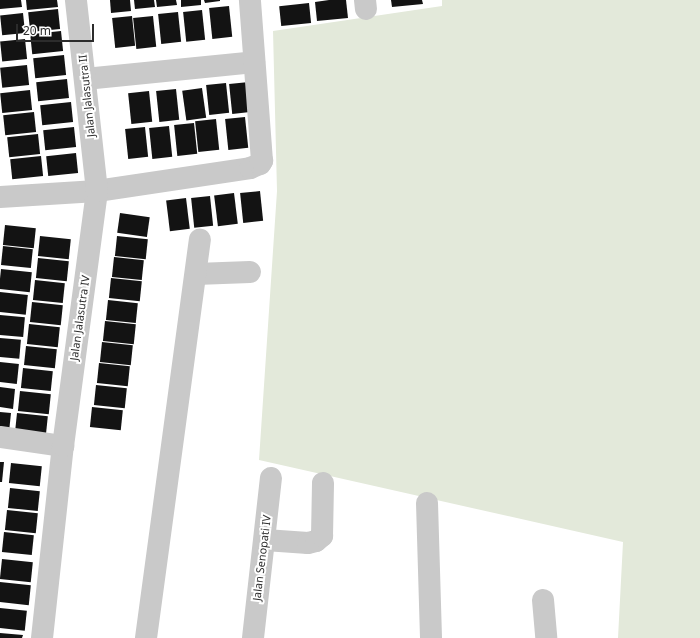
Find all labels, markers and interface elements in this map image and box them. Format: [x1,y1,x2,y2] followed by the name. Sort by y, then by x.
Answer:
[18,16,96,42] scale bar
[23,22,51,39] text: 20 m
[76,54,98,138] street label: Jalan Jalasutra II
[67,275,93,361] street label: Jalan Jalasutra IV
[250,514,274,602] street label: Jalan Senopati IV

